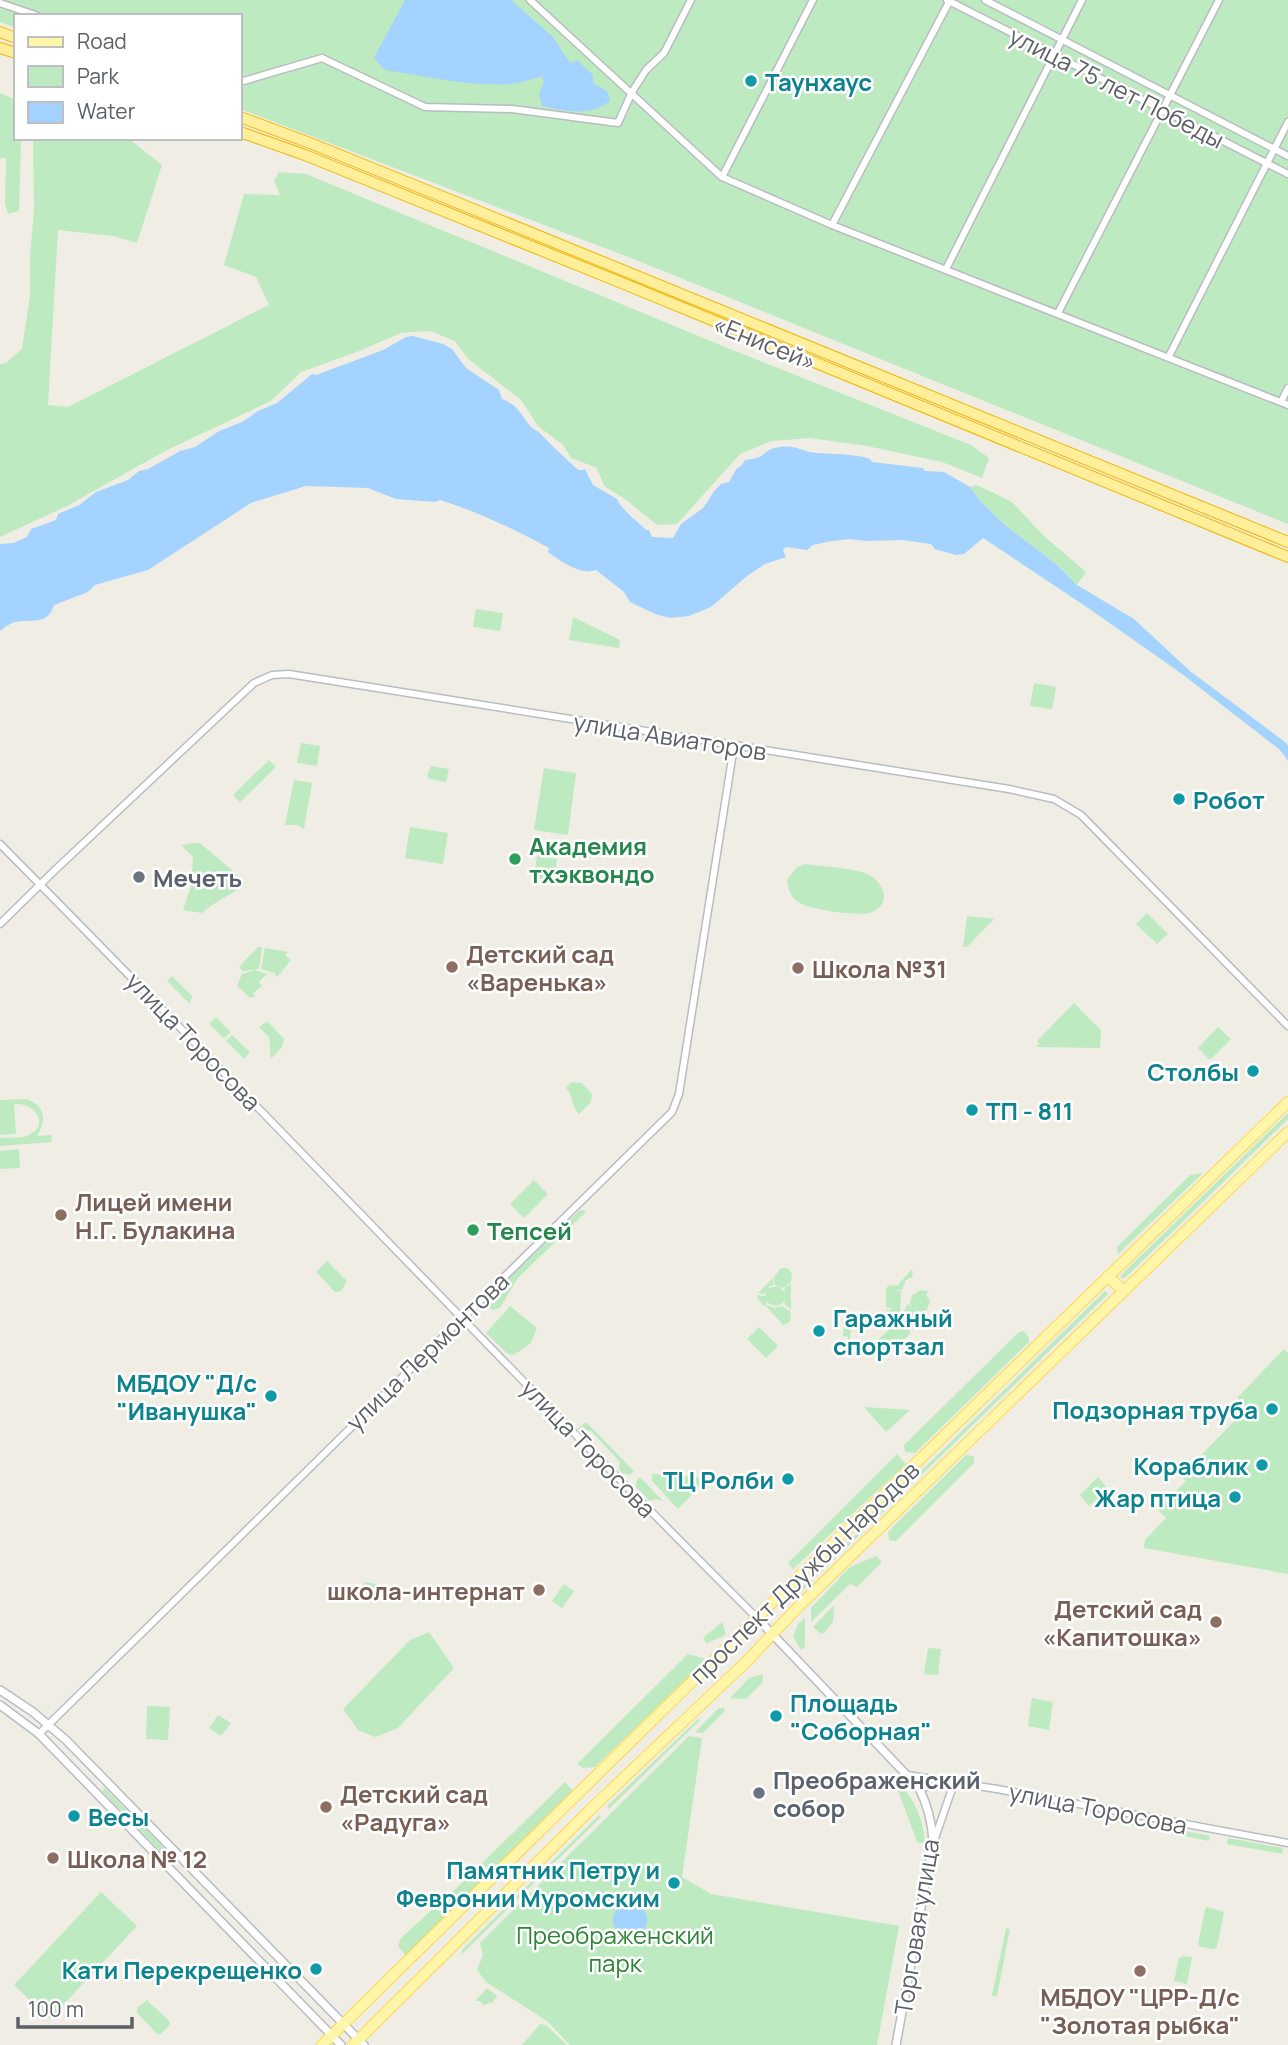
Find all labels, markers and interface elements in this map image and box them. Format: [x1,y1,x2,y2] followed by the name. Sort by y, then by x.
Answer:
[14,14,242,140] legend
[1004,18,1230,156] street label: улица 75 лет Победы
[77,27,127,55] text: Road
[77,62,119,90] text: Park
[765,65,872,98] place label: Таунхаус
[743,73,759,89] marker: Таунхаус
[77,97,136,125] text: Water
[709,306,821,378] street label: «Енисей»
[571,704,769,768] street label: улица Авиаторов
[1193,783,1265,816] place label: Робот
[1171,791,1187,807] marker: Робот
[529,829,655,890] place label: Академия тхэквондо
[507,851,523,867] marker: Академия тхэквондо
[153,861,242,894] place label: Мечеть
[131,869,147,885] marker: Мечеть
[466,937,614,998] place label: Детский сад «Варенька»
[812,952,947,985] place label: Школа №31
[444,959,460,975] marker: Детский сад «Варенька»
[790,960,806,976] marker: Школа №31
[119,964,269,1118] street label: улица Торосова
[1147,1055,1239,1088] place label: Столбы
[1245,1063,1261,1079] marker: Столбы
[986,1094,1073,1127] place label: ТП - 811
[964,1102,980,1118] marker: ТП - 811
[75,1185,235,1246] place label: Лицей имени Н.Г. Булакина
[53,1207,69,1223] marker: Лицей имени Н.Г. Булакина
[487,1214,572,1247] place label: Тепсей
[465,1222,481,1238] marker: Тепсей
[338,1264,516,1438] street label: улица Лермонтова
[833,1301,952,1362] place label: Гаражный спортзал
[811,1323,827,1339] marker: Гаражный спортзал
[116,1366,257,1427] place label: МБДОУ "Д/с "Иванушка"
[514,1371,664,1525] street label: улица Торосова
[263,1388,279,1404] marker: МБДОУ "Д/с "Иванушка"
[1052,1393,1258,1426] place label: Подзорная труба
[1264,1401,1280,1417] marker: Подзорная труба
[1134,1449,1249,1482] place label: Кораблик
[682,1453,926,1691] street label: проспект Дружбы Народов
[1254,1457,1270,1473] marker: Кораблик
[663,1463,774,1496] place label: ТЦ Ролби
[780,1471,796,1487] marker: ТЦ Ролби
[1094,1481,1221,1514] place label: Жар птица
[1227,1489,1243,1505] marker: Жар птица
[327,1574,525,1607] place label: школа-интернат
[531,1582,547,1598] marker: школа-интернат
[1042,1592,1202,1653] place label: Детский сад «Капитошка»
[1208,1614,1224,1630] marker: Детский сад «Капитошка»
[790,1686,932,1747] place label: Площадь "Соборная"
[768,1708,784,1724] marker: Площадь "Соборная"
[773,1763,981,1824] place label: Преображенский собор
[1006,1775,1190,1841] street label: улица Торосова
[340,1777,488,1838] place label: Детский сад «Радуга»
[751,1785,767,1801] marker: Преображенский собор
[318,1799,334,1815] marker: Детский сад «Радуга»
[88,1800,149,1833] place label: Весы
[66,1808,82,1824] marker: Весы
[886,1837,946,2017] street label: Торговая улица
[67,1842,207,1875] place label: Школа № 12
[45,1850,61,1866] marker: Школа № 12
[396,1853,660,1914] place label: Памятник Петру и Февронии Муромским
[666,1875,682,1891] marker: Памятник Петру и Февронии Муромским
[516,1918,714,1979] park label: Преображенский парк
[62,1953,302,1986] place label: Кати Перекрещенко
[308,1961,324,1977] marker: Кати Перекрещенко
[1132,1963,1148,1979] marker: МБДОУ "ЦРР-Д/с "Золотая рыбка"
[1040,1980,1240,2041] place label: МБДОУ "ЦРР-Д/с "Золотая рыбка"
[18,1986,131,2030] scale bar
[28,1995,84,2023] text: 100 m

